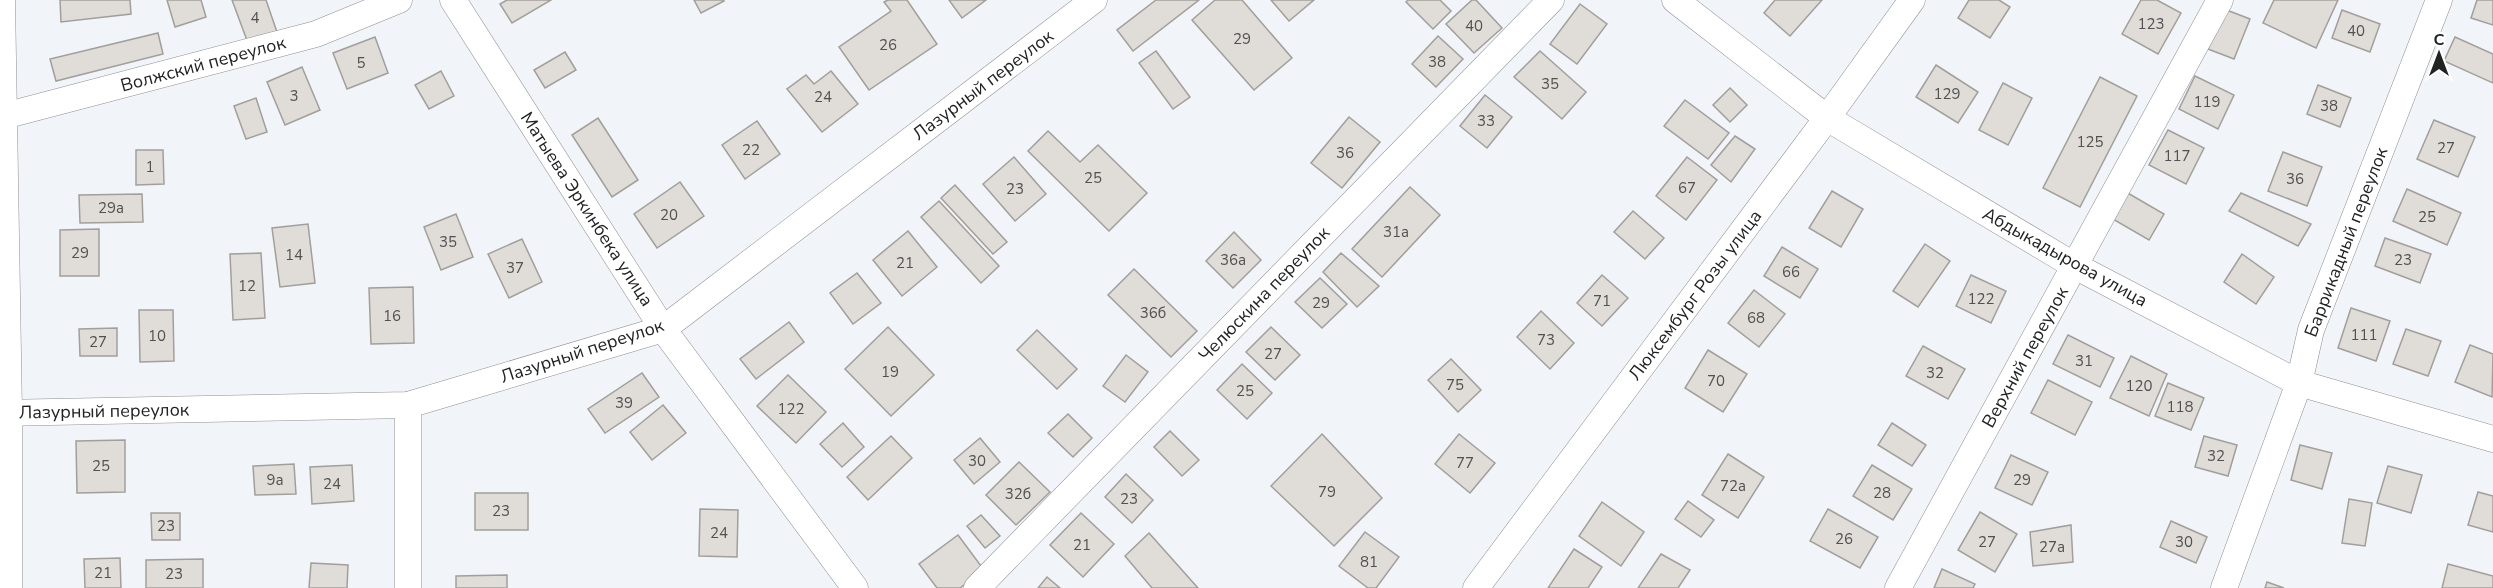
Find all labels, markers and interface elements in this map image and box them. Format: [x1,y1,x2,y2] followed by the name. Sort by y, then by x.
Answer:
[250,8,260,28] house number: 4
[2137,14,2165,34] house number: 123
[1465,16,1483,36] house number: 40
[2347,21,2365,41] house number: 40
[908,24,1059,146] street label: Лазурный переулок
[2409,24,2469,84] north arrow
[1233,29,1251,49] house number: 29
[2434,29,2445,51] text: С
[118,30,289,98] street label: Волжский переулок
[879,35,897,55] house number: 26
[1428,52,1446,72] house number: 38
[356,53,366,73] house number: 5
[1541,74,1559,94] house number: 35
[1933,84,1961,104] house number: 129
[289,86,299,106] house number: 3
[814,87,832,107] house number: 24
[2193,92,2221,112] house number: 119
[2320,96,2338,116] house number: 38
[515,107,659,311] street label: Матыева Эркинбека улица
[1477,111,1495,131] house number: 33
[2076,132,2104,152] house number: 125
[2437,138,2455,158] house number: 27
[742,140,760,160] house number: 22
[1336,143,1354,163] house number: 36
[2299,143,2394,340] street label: Баррикадный переулок
[2163,146,2191,166] house number: 117
[145,157,155,177] house number: 1
[1084,168,1102,188] house number: 25
[2286,169,2304,189] house number: 36
[1678,178,1696,198] house number: 67
[1006,179,1024,199] house number: 23
[98,198,124,218] house number: 29a
[1978,202,2152,312] street label: Абдыкадырова улица
[660,205,678,225] house number: 20
[1623,205,1767,385] street label: Люксембург Розы улица
[2418,207,2436,227] house number: 25
[1193,221,1335,367] street label: Челюскина переулок
[1383,222,1409,242] house number: 31a
[439,232,457,252] house number: 35
[71,243,89,263] house number: 29
[285,245,303,265] house number: 14
[1220,250,1246,270] house number: 36а
[2394,250,2412,270] house number: 23
[896,253,914,273] house number: 21
[506,258,524,278] house number: 37
[1782,262,1800,282] house number: 66
[238,276,256,296] house number: 12
[1976,282,2074,432] street label: Верхний переулок
[1967,289,1995,309] house number: 122
[1593,291,1611,311] house number: 71
[1312,293,1330,313] house number: 29
[1140,303,1166,323] house number: 36б
[383,306,401,326] house number: 16
[1747,308,1765,328] house number: 68
[497,313,667,389] street label: Лазурный переулок
[2350,325,2378,345] house number: 111
[148,326,166,346] house number: 10
[1537,330,1555,350] house number: 73
[89,332,107,352] house number: 27
[1264,344,1282,364] house number: 27
[2075,351,2093,371] house number: 31
[881,362,899,382] house number: 19
[1926,363,1944,383] house number: 32
[1707,371,1725,391] house number: 70
[1446,375,1464,395] house number: 75
[2125,376,2153,396] house number: 120
[1236,381,1254,401] house number: 25
[615,393,633,413] house number: 39
[2166,397,2194,417] house number: 118
[19,398,190,424] street label: Лазурный переулок
[777,399,805,419] house number: 122
[2207,446,2225,466] house number: 32
[968,451,986,471] house number: 30
[1456,453,1474,473] house number: 77
[92,456,110,476] house number: 25
[266,470,284,490] house number: 9а
[2013,470,2031,490] house number: 29
[323,474,341,494] house number: 24
[1720,476,1746,496] house number: 72a
[1318,482,1336,502] house number: 79
[1873,483,1891,503] house number: 28
[1005,484,1031,504] house number: 32б
[1120,489,1138,509] house number: 23
[492,501,510,521] house number: 23
[157,516,175,536] house number: 23
[710,523,728,543] house number: 24
[1835,529,1853,549] house number: 26
[1978,532,1996,552] house number: 27
[2175,532,2193,552] house number: 30
[1073,535,1091,555] house number: 21
[2039,537,2065,557] house number: 27а
[1360,552,1378,572] house number: 81
[94,563,112,583] house number: 21
[165,564,183,584] house number: 23

